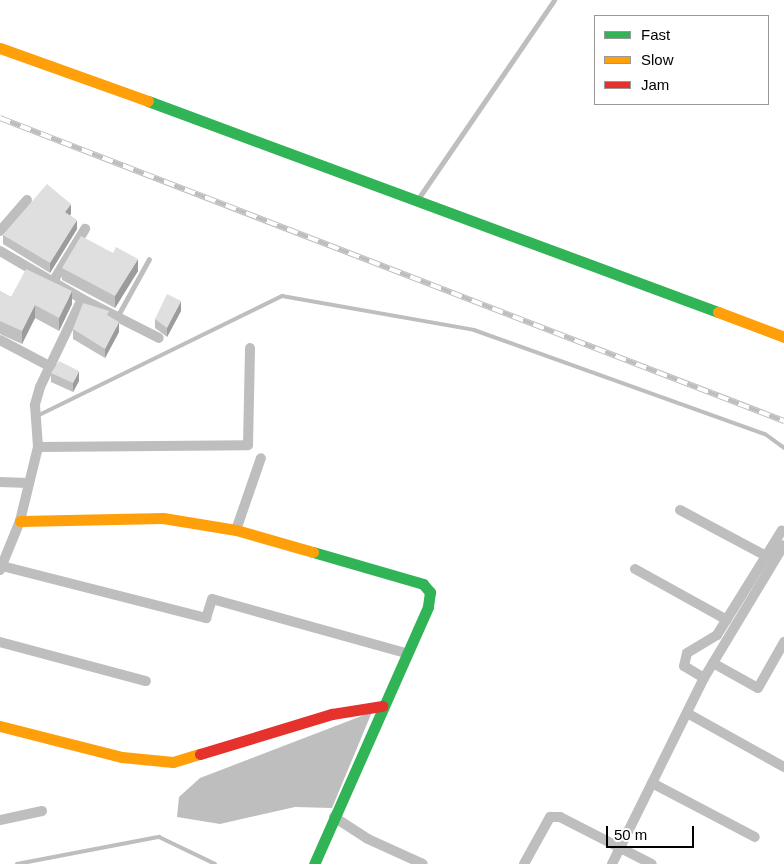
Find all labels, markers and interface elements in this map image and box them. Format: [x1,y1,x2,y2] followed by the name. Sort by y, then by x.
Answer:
[594,15,769,105] legend
[641,26,670,43] text: Fast
[641,51,674,68] text: Slow
[641,76,669,93] text: Jam
[609,816,696,848] scale bar
[614,826,647,843] text: 50 m

